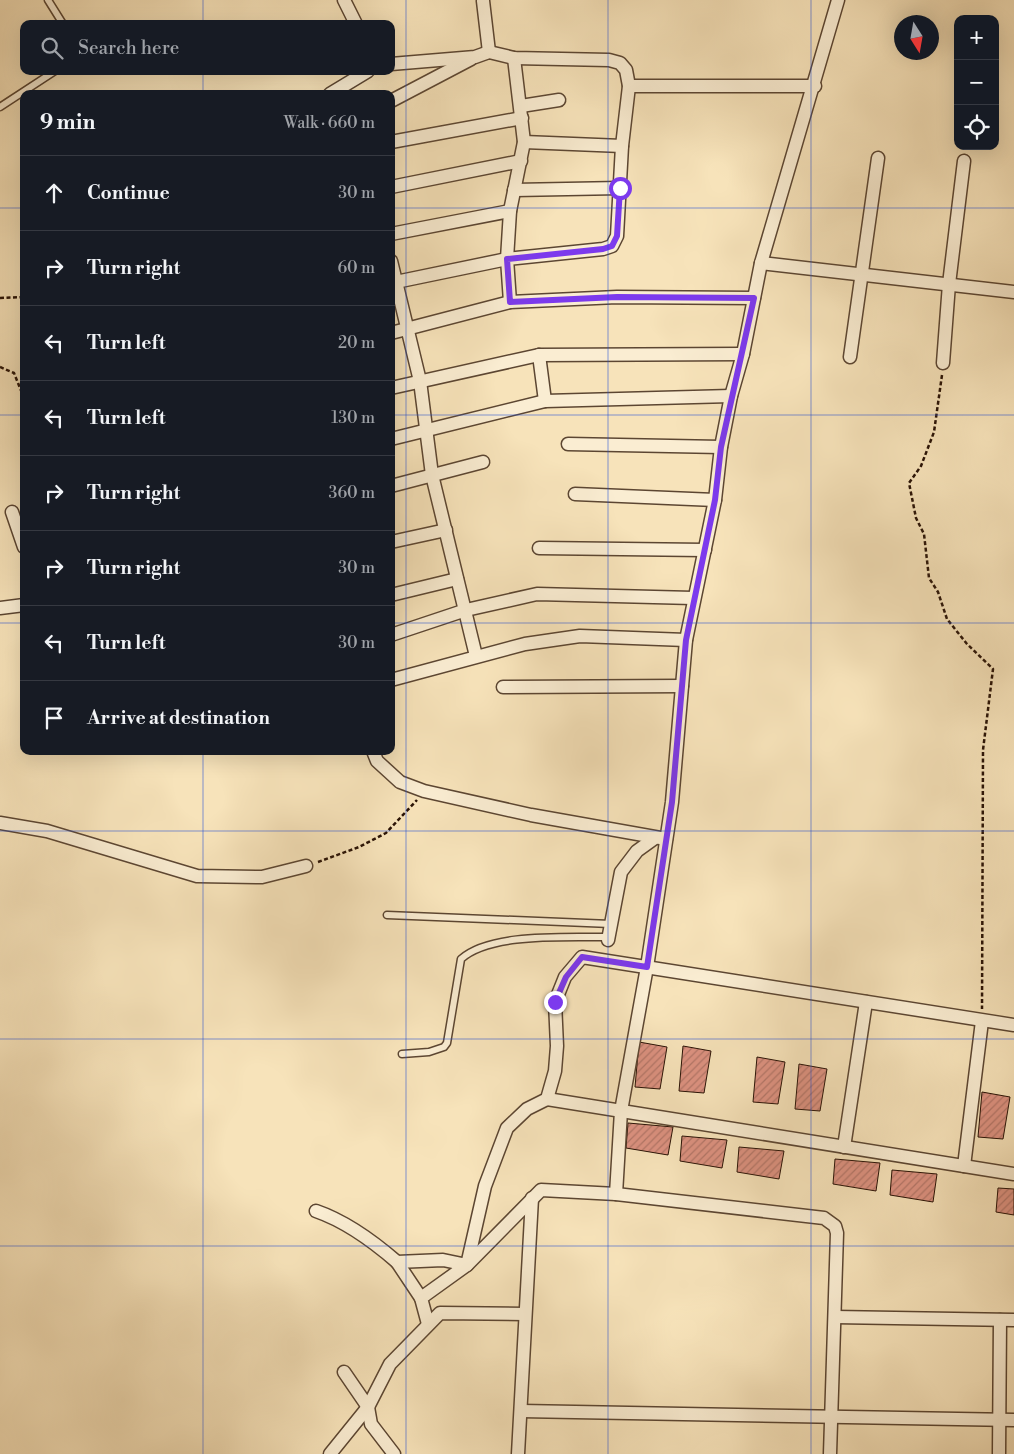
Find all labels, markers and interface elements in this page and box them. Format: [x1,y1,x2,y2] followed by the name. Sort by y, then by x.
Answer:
[894,15,939,60] north arrow
[954,15,999,150] map controls
[954,15,999,60] button: +
[20,20,395,75] search box
[38,34,66,62] icon: search
[78,36,179,60] text: Search here
[954,60,999,105] button: −
[954,105,999,150] button: locate
[40,110,95,136] text: 9 min
[284,113,375,133] text: Walk · 660 m
[609,177,632,200] route start
[40,179,68,207] icon: ahead
[87,181,170,205] text: Continue
[338,183,375,203] text: 30 m
[40,254,68,282] icon: right
[87,256,180,280] text: Turn right
[337,258,375,278] text: 60 m
[40,329,68,357] icon: left
[87,331,166,355] text: Turn left
[338,333,375,353] text: 20 m
[40,404,68,432] icon: left
[87,406,166,430] text: Turn left
[331,408,375,428] text: 130 m
[40,479,68,507] icon: right
[87,481,180,505] text: Turn right
[329,483,375,503] text: 360 m
[40,554,68,582] icon: right
[87,556,180,580] text: Turn right
[338,558,375,578] text: 30 m
[40,629,68,657] icon: left
[87,631,166,655] text: Turn left
[338,633,375,653] text: 30 m
[40,704,68,732] icon: arrive
[87,706,270,730] text: Arrive at destination
[544,991,567,1014] route end

